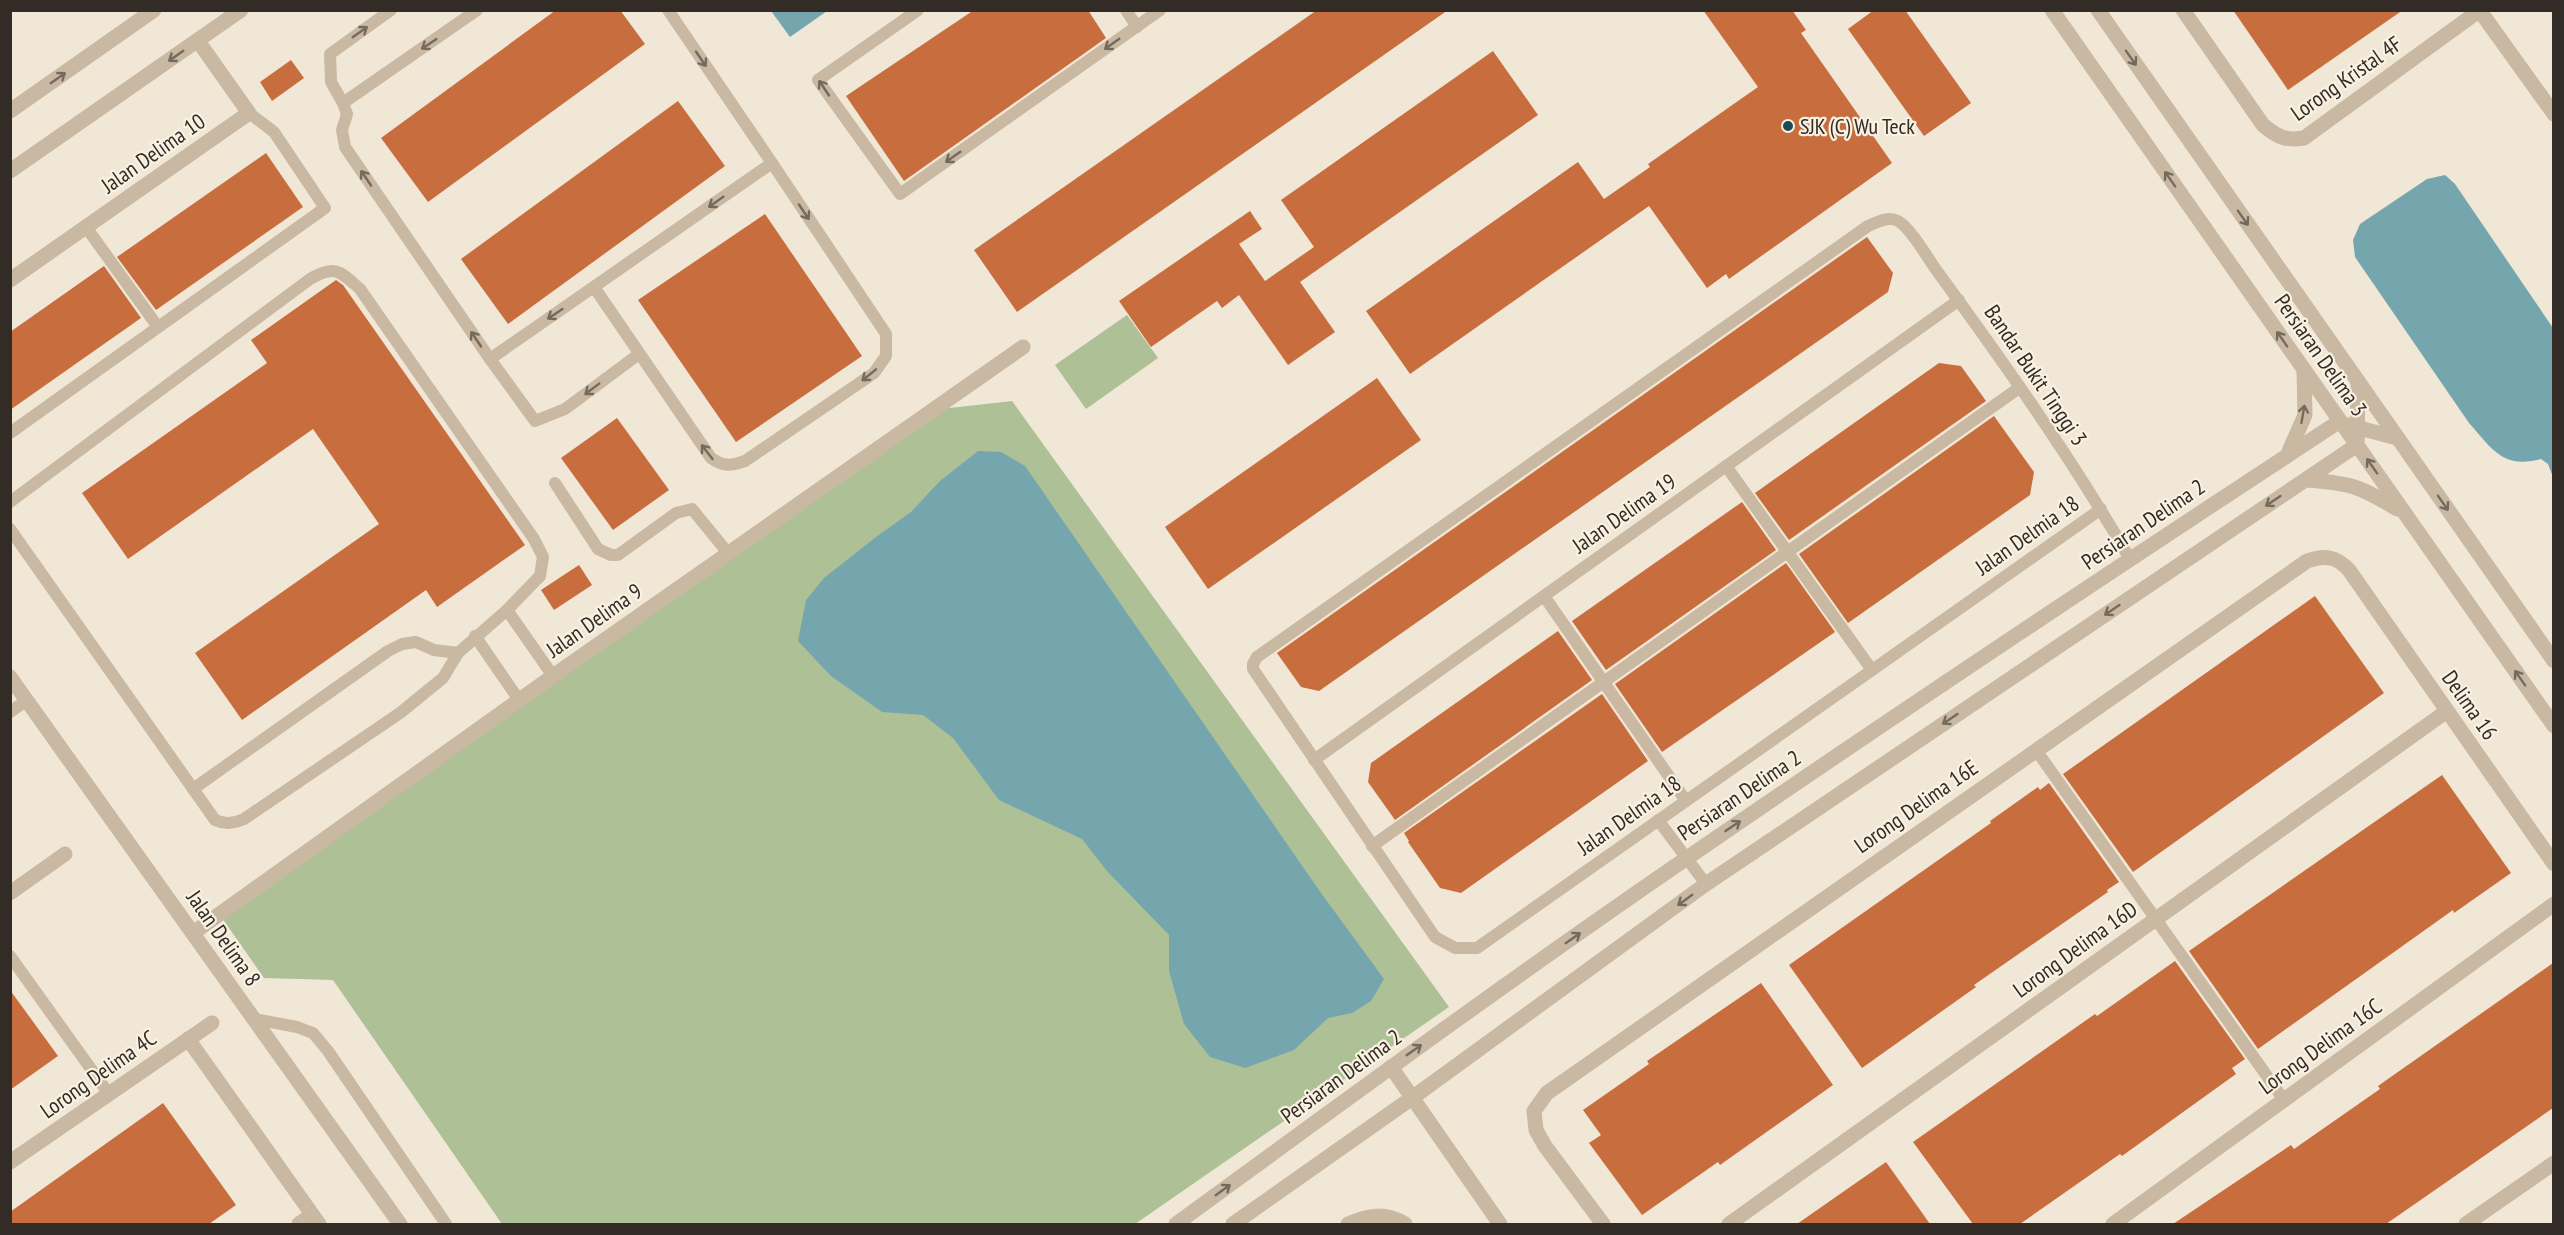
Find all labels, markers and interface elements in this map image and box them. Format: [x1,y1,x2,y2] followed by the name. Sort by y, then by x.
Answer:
[352,26,368,38] one-way arrow
[2285,29,2407,127] street label: Lorong Kristal 4F
[422,38,438,50] one-way arrow
[1105,38,1121,50] one-way arrow
[169,50,185,62] one-way arrow
[694,50,707,67] one-way arrow
[2125,50,2137,66] one-way arrow
[50,72,66,84] one-way arrow
[818,81,830,97] one-way arrow
[95,107,210,200] street label: Jalan Delima 10
[1800,112,1915,140] place label: SJK (C) Wu Teck
[1781,119,1795,133] marker: SJK (C) Wu Teck
[945,150,961,163] one-way arrow
[360,171,372,187] one-way arrow
[2164,172,2176,188] one-way arrow
[708,196,724,208] one-way arrow
[798,203,810,220] one-way arrow
[2237,210,2249,226] one-way arrow
[2269,288,2373,422] street label: Persiaran Delima 3
[1979,299,2093,451] street label: Bandar Bukit Tinggi 3
[548,308,564,320] one-way arrow
[2276,331,2288,347] one-way arrow
[470,332,482,348] one-way arrow
[861,369,877,382] one-way arrow
[585,383,601,395] one-way arrow
[2298,405,2309,425] one-way arrow
[701,444,714,460] one-way arrow
[2366,459,2378,475] one-way arrow
[1566,467,1681,560] street label: Jalan Delima 19
[2076,472,2210,576] street label: Persiaran Delima 2
[1969,489,2084,582] street label: Jalan Delmia 18
[2266,495,2282,507] one-way arrow
[2437,495,2449,511] one-way arrow
[540,577,647,664] street label: Jalan Delima 9
[2104,604,2121,616] one-way arrow
[2436,665,2504,745] street label: Delima 16
[2514,670,2526,686] one-way arrow
[1942,714,1959,726] one-way arrow
[1672,743,1806,847] street label: Persiaran Delima 2
[1849,753,1983,859] street label: Lorong Delima 16E
[1571,769,1686,862] street label: Jalan Delmia 18
[1725,820,1741,832] one-way arrow
[180,884,267,991] street label: Jalan Delima 8
[1677,894,1693,906] one-way arrow
[2007,895,2143,1003] street label: Lorong Delima 16D
[1565,932,1581,944] one-way arrow
[2253,992,2387,1100] street label: Lorong Delima 16C
[1275,1023,1407,1129] street label: Persiaran Delima 2
[35,1024,161,1124] street label: Lorong Delima 4C
[1406,1044,1422,1056] one-way arrow
[1214,1184,1230,1196] one-way arrow

